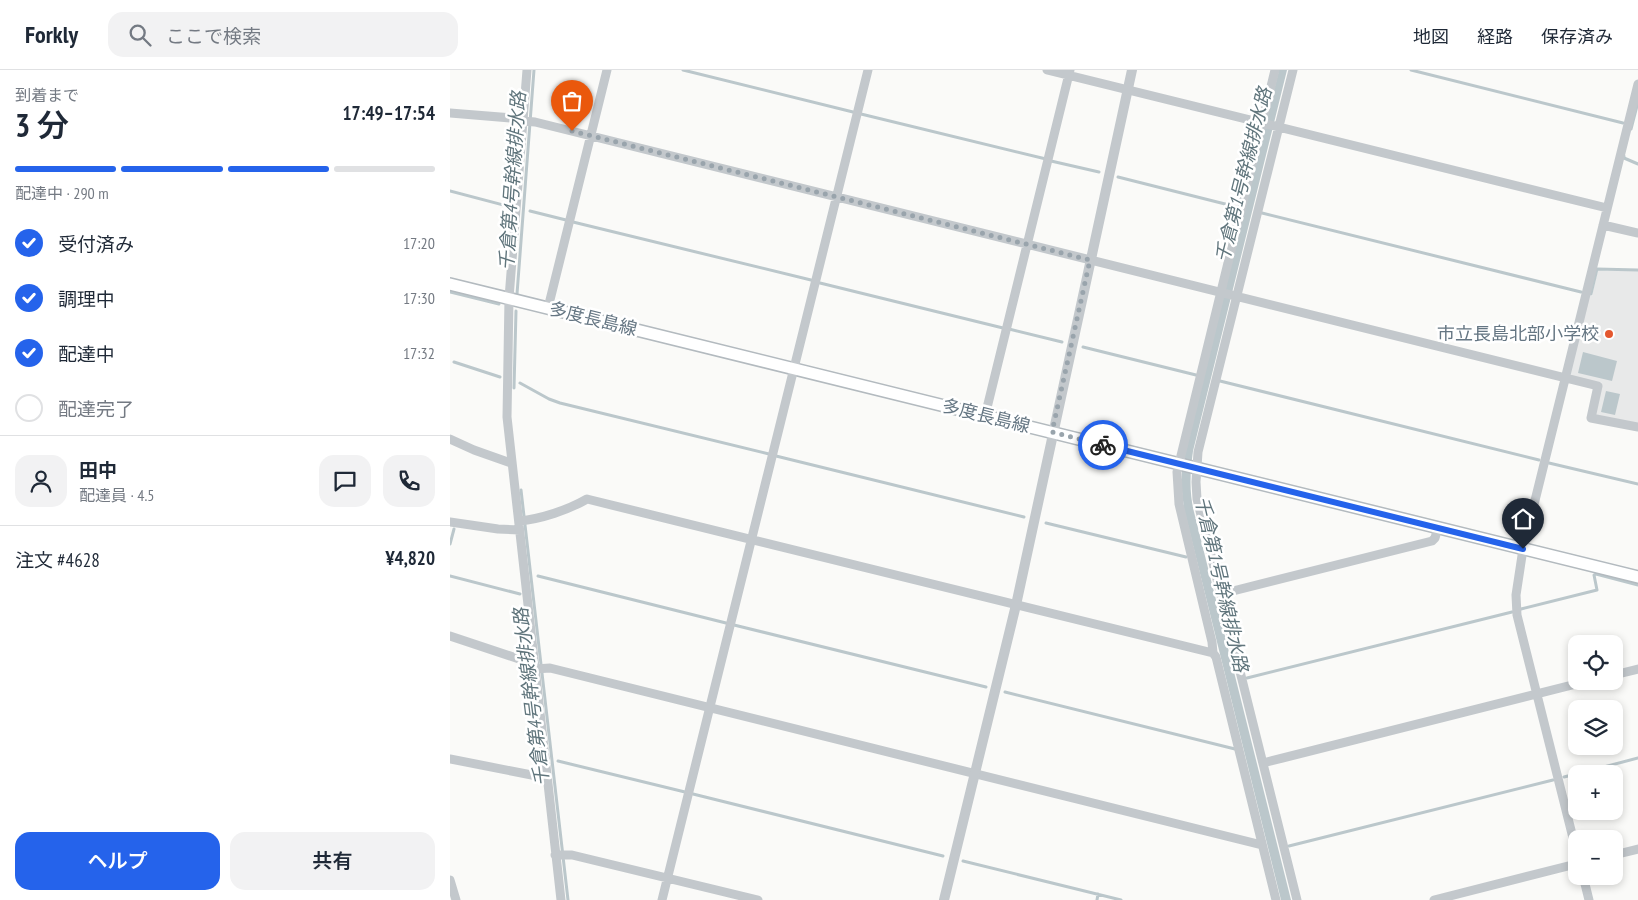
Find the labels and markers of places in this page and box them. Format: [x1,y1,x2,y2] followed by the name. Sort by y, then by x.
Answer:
[551,80,593,131] pin
[1437,322,1599,345] place label: 市立長島北部小学校
[1603,328,1615,340] marker: 市立長島北部小学校
[1502,498,1544,549] pin

